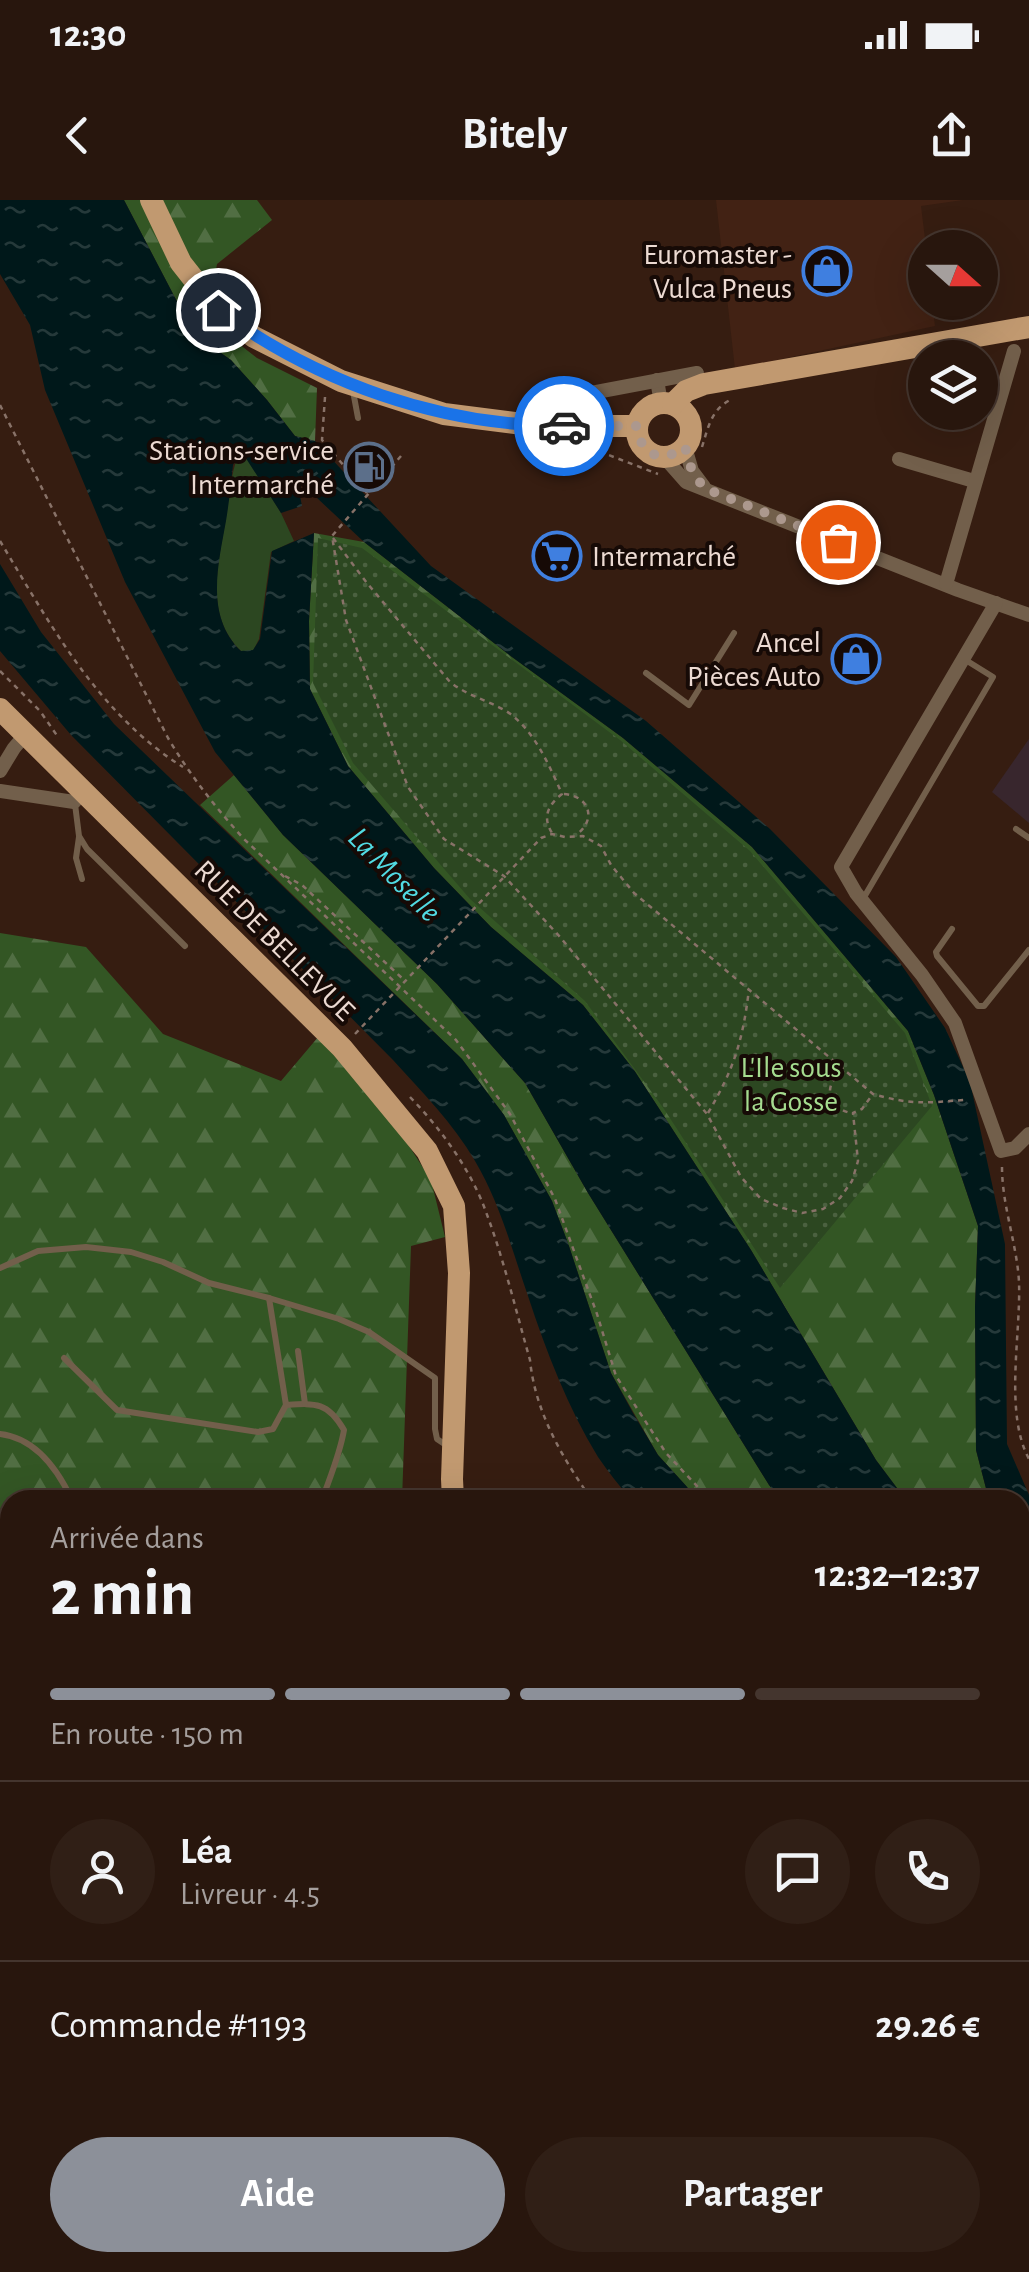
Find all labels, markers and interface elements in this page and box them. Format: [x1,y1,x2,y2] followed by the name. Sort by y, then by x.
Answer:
[50,16,126,54] text: 12:30
[50,108,105,163] icon: back
[924,108,979,163] icon: share
[462,112,567,157] text: Bitely
[908,230,998,320] north arrow
[908,230,998,430] map controls
[643,240,792,304] place label: Euromaster - Vulca Pneus
[801,245,853,297] shop icon: Euromaster - Vulca Pneus
[176,268,261,353] pin
[191,283,246,338] icon: home
[908,340,998,430] button: layers
[514,376,614,476] courier
[537,399,592,454] icon: car
[149,436,334,500] place label: Stations-service Intermarché
[343,441,395,493] fuel station icon: Stations-service Intermarché
[796,500,881,585] pin
[811,515,866,570] icon: bag
[531,530,583,582] supermarket icon: Intermarché
[592,542,736,572] place label: Intermarché
[687,628,821,692] place label: Ancel Pièces Auto
[830,633,882,685] shop icon: Ancel Pièces Auto
[342,821,447,928] water label: La Moselle
[188,855,360,1027] street label: RUE DE BELLEVUE
[741,1053,841,1117] park label: L'Ile sous la Gosse
[50,1522,204,1554] text: Arrivée dans
[815,1556,980,1594] text: 12:32–12:37
[50,1562,194,1627] text: 2 min
[50,1718,244,1750] text: En route · 150 m
[50,1819,155,1924] button: person
[745,1819,850,1924] button: chat
[875,1819,980,1924] button: phone
[180,1833,232,1871] text: Léa
[180,1878,320,1910] text: Livreur · 4.5
[50,2007,307,2045] text: Commande #1193
[875,2007,980,2045] text: 29.26 €
[50,2137,505,2252] button: Aide
[525,2137,980,2252] button: Partager

